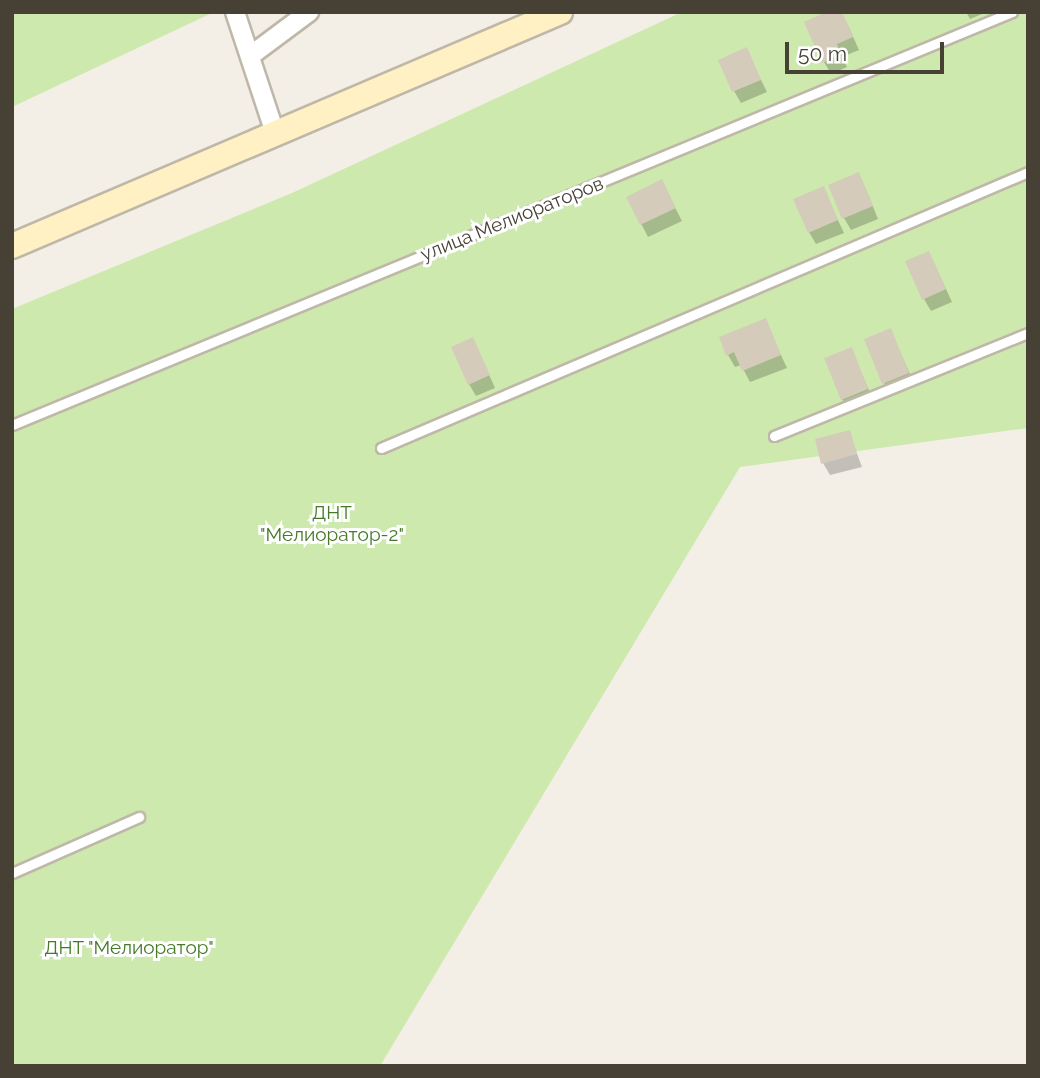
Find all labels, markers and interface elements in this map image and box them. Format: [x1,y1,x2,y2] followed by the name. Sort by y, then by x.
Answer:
[788,28,947,72] scale bar
[798,41,847,66] text: 50 m
[417,172,607,266] street label: улица Мелиораторов
[260,502,404,546] park label: ДНТ "Мелиоратор-2"
[44,937,214,959] park label: ДНТ "Мелиоратор"

